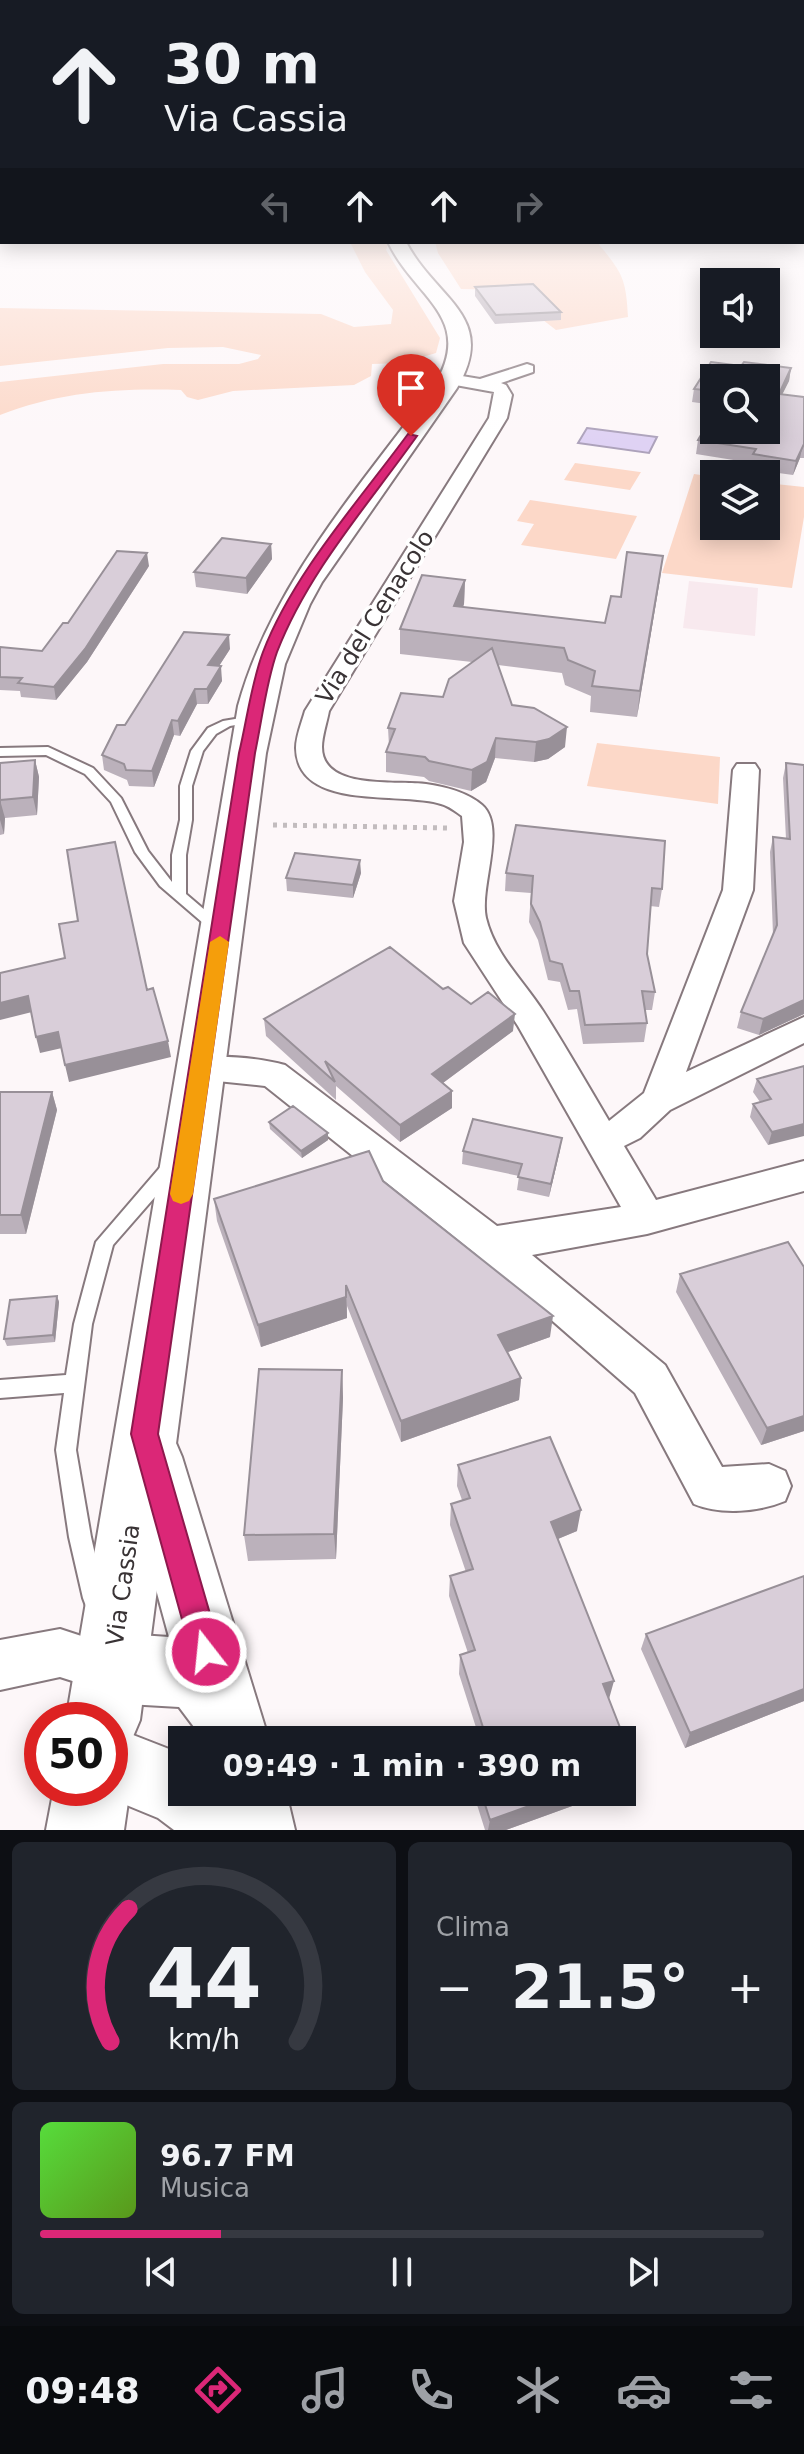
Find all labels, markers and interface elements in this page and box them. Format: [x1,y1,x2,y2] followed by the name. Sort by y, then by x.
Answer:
[164,31,320,96] text: 30 m
[32,32,136,136] icon: ahead
[164,98,348,139] text: Via Cassia
[254,184,298,228] icon: left
[338,184,382,228] icon: ahead
[422,184,466,228] icon: ahead
[506,184,550,228] icon: right
[700,268,780,540] map controls
[700,268,780,348] button: sound
[377,354,445,436] pin
[700,364,780,444] button: search
[389,366,433,410] icon: arrive
[700,460,780,540] button: layers
[310,525,440,709] street label: Via del Cenacolo
[101,1522,145,1648] street label: Via Cassia
[164,1610,248,1694] position arrow
[24,1702,128,1806] speed limit sign: 50
[223,1748,581,1783] text: 09:49 · 1 min · 390 m
[436,1912,510,1942] text: Clima
[146,1931,262,2028] text: 44
[511,1952,689,2022] text: 21.5°
[436,1962,473,2013] text: −
[727,1962,764,2013] text: +
[168,2022,240,2056] text: km/h
[160,2138,295,2173] text: 96.7 FM
[160,2173,250,2203] text: Musica
[139,2250,183,2294] icon: previous
[380,2250,424,2294] icon: pause
[621,2250,665,2294] icon: next
[190,2362,246,2418] icon: directions
[297,2362,353,2418] icon: music
[403,2362,459,2418] icon: phone
[510,2362,566,2418] icon: climate
[616,2362,672,2418] icon: car
[723,2362,779,2418] icon: filters
[25,2370,140,2411] text: 09:48

